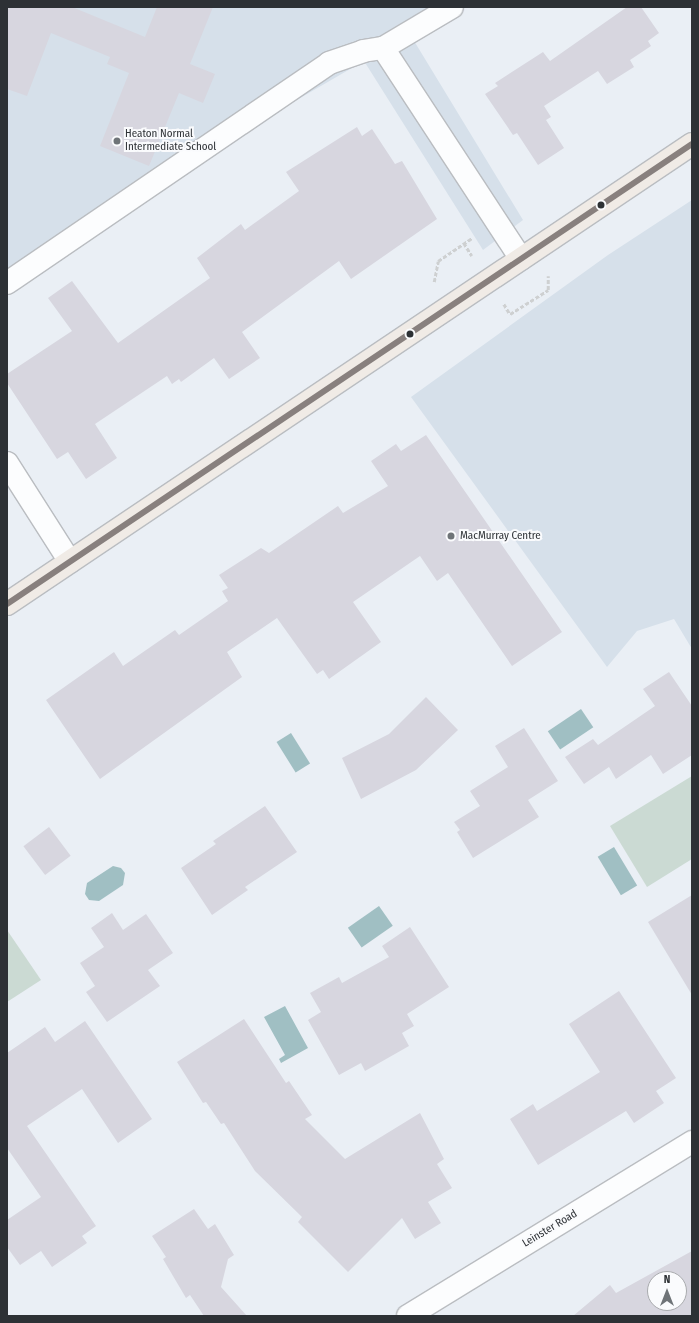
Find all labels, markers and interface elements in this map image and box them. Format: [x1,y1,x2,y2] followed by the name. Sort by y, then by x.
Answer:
[125,128,216,154] place label: Heaton Normal Intermediate School
[112,136,122,146] marker: Heaton Normal Intermediate School
[596,200,606,210] unlabelled marker
[405,329,415,339] unlabelled marker
[460,529,541,543] place label: MacMurray Centre
[445,530,457,542] marker: MacMurray Centre
[520,1208,580,1250] street label: Leinster Road
[647,1271,687,1311] north arrow
[664,1273,670,1286] text: N

